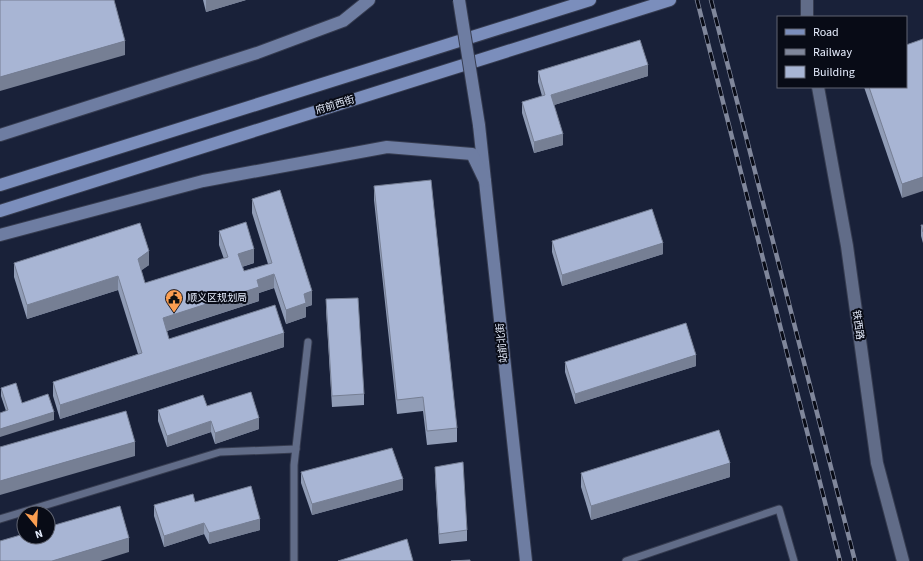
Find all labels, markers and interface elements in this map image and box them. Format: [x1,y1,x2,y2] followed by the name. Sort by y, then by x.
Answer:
[777,16,907,88] legend
[813,24,839,41] text: Road
[813,44,852,61] text: Railway
[813,64,855,81] text: Building
[314,92,356,118] street label: 府前西街
[164,288,184,313] public building icon: 顺义区规划局
[187,291,247,305] place label: 顺义区规划局
[849,309,867,341] street label: 铁西路
[493,322,511,364] street label: 站前北街
[16,505,56,545] north arrow
[33,526,45,542] text: N

